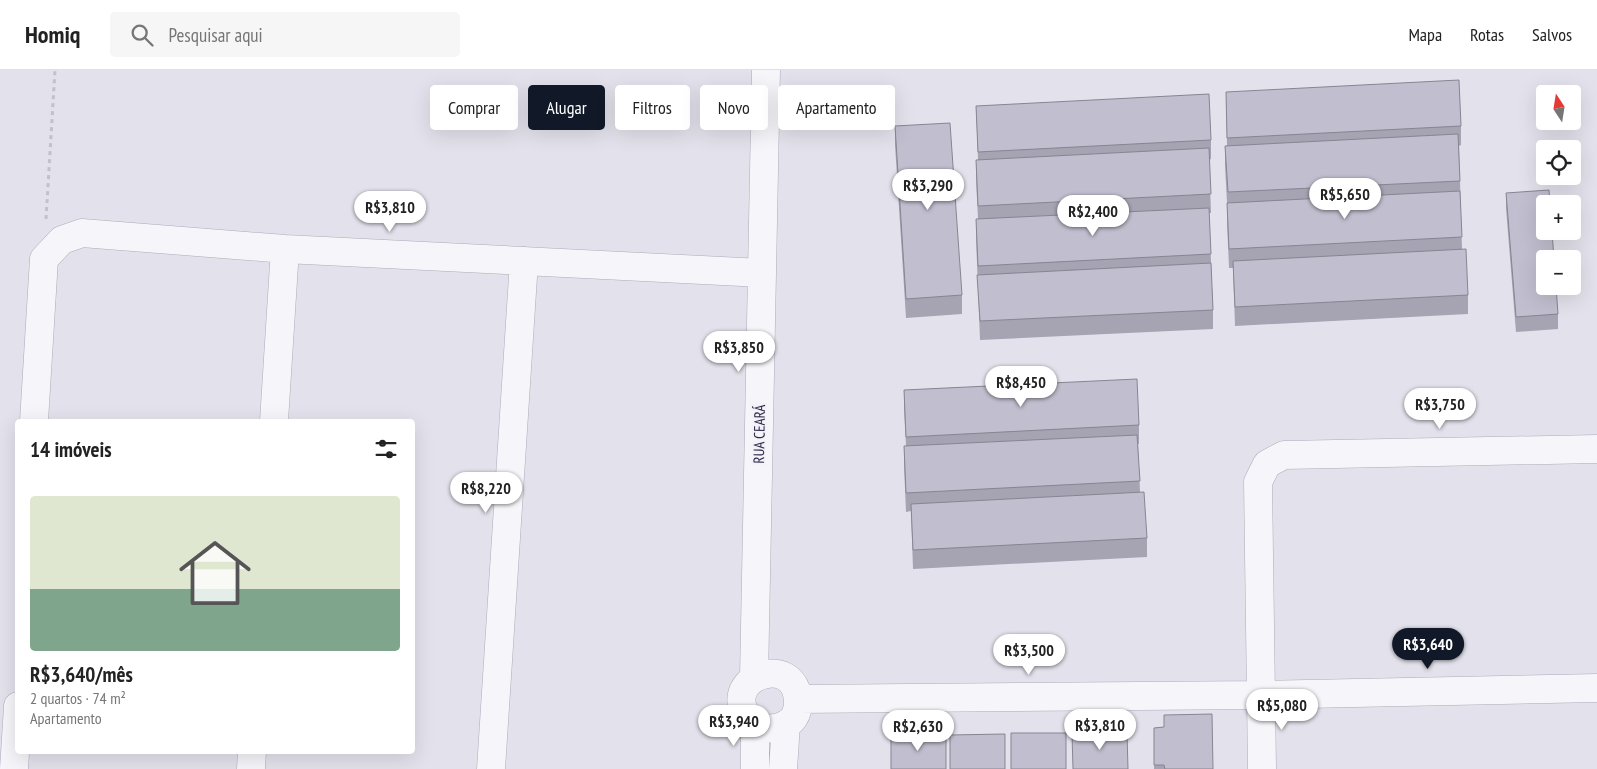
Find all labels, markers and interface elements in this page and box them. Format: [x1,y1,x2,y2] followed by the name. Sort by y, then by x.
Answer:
[110,12,460,57] search box
[25,19,80,50] text: Homiq
[128,21,156,49] icon: search
[168,23,263,47] text: Pesquisar aqui
[1408,23,1442,46] text: Mapa
[1470,23,1504,46] text: Rotas
[1532,23,1572,46] text: Salvos
[430,85,518,130] chip: Comprar
[528,85,605,130] chip: Alugar
[615,85,690,130] chip: Filtros
[700,85,768,130] chip: Novo
[778,85,895,130] chip: Apartamento
[1536,85,1581,130] north arrow
[1536,85,1581,295] map controls
[1536,140,1581,185] button: locate
[882,168,974,211] pin: R$3,290
[903,175,953,195] text: R$3,290
[1299,178,1391,220] pin: R$5,650
[1320,184,1370,204] text: R$5,650
[344,190,436,233] pin: R$3,810
[1047,194,1139,237] pin: R$2,400
[1536,195,1581,240] button: +
[365,197,415,217] text: R$3,810
[1068,201,1118,221] text: R$2,400
[1536,250,1581,295] button: −
[693,330,785,373] pin: R$3,850
[714,337,764,357] text: R$3,850
[975,366,1067,408] pin: R$8,450
[996,372,1046,392] text: R$8,450
[1394,388,1486,430] pin: R$3,750
[1415,394,1465,414] text: R$3,750
[749,403,769,464] street label: RUA CEARÁ
[372,435,400,463] icon: filters
[30,436,111,463] text: 14 imóveis
[440,472,532,514] pin: R$8,220
[461,478,511,498] text: R$8,220
[170,528,260,618] icon: home
[1382,628,1474,670] pin: R$3,640
[983,634,1075,676] pin: R$3,500
[1403,634,1453,654] text: R$3,640
[1004,640,1054,660] text: R$3,500
[30,661,133,688] text: R$3,640/mês
[30,688,126,708] text: 2 quartos · 74 m²
[1236,688,1328,731] pin: R$5,080
[1257,695,1307,715] text: R$5,080
[688,704,780,747] pin: R$3,940
[30,708,102,728] text: Apartamento
[1054,708,1146,751] pin: R$3,810
[872,710,964,752] pin: R$2,630
[709,711,759,731] text: R$3,940
[1075,715,1125,735] text: R$3,810
[893,716,943,736] text: R$2,630

